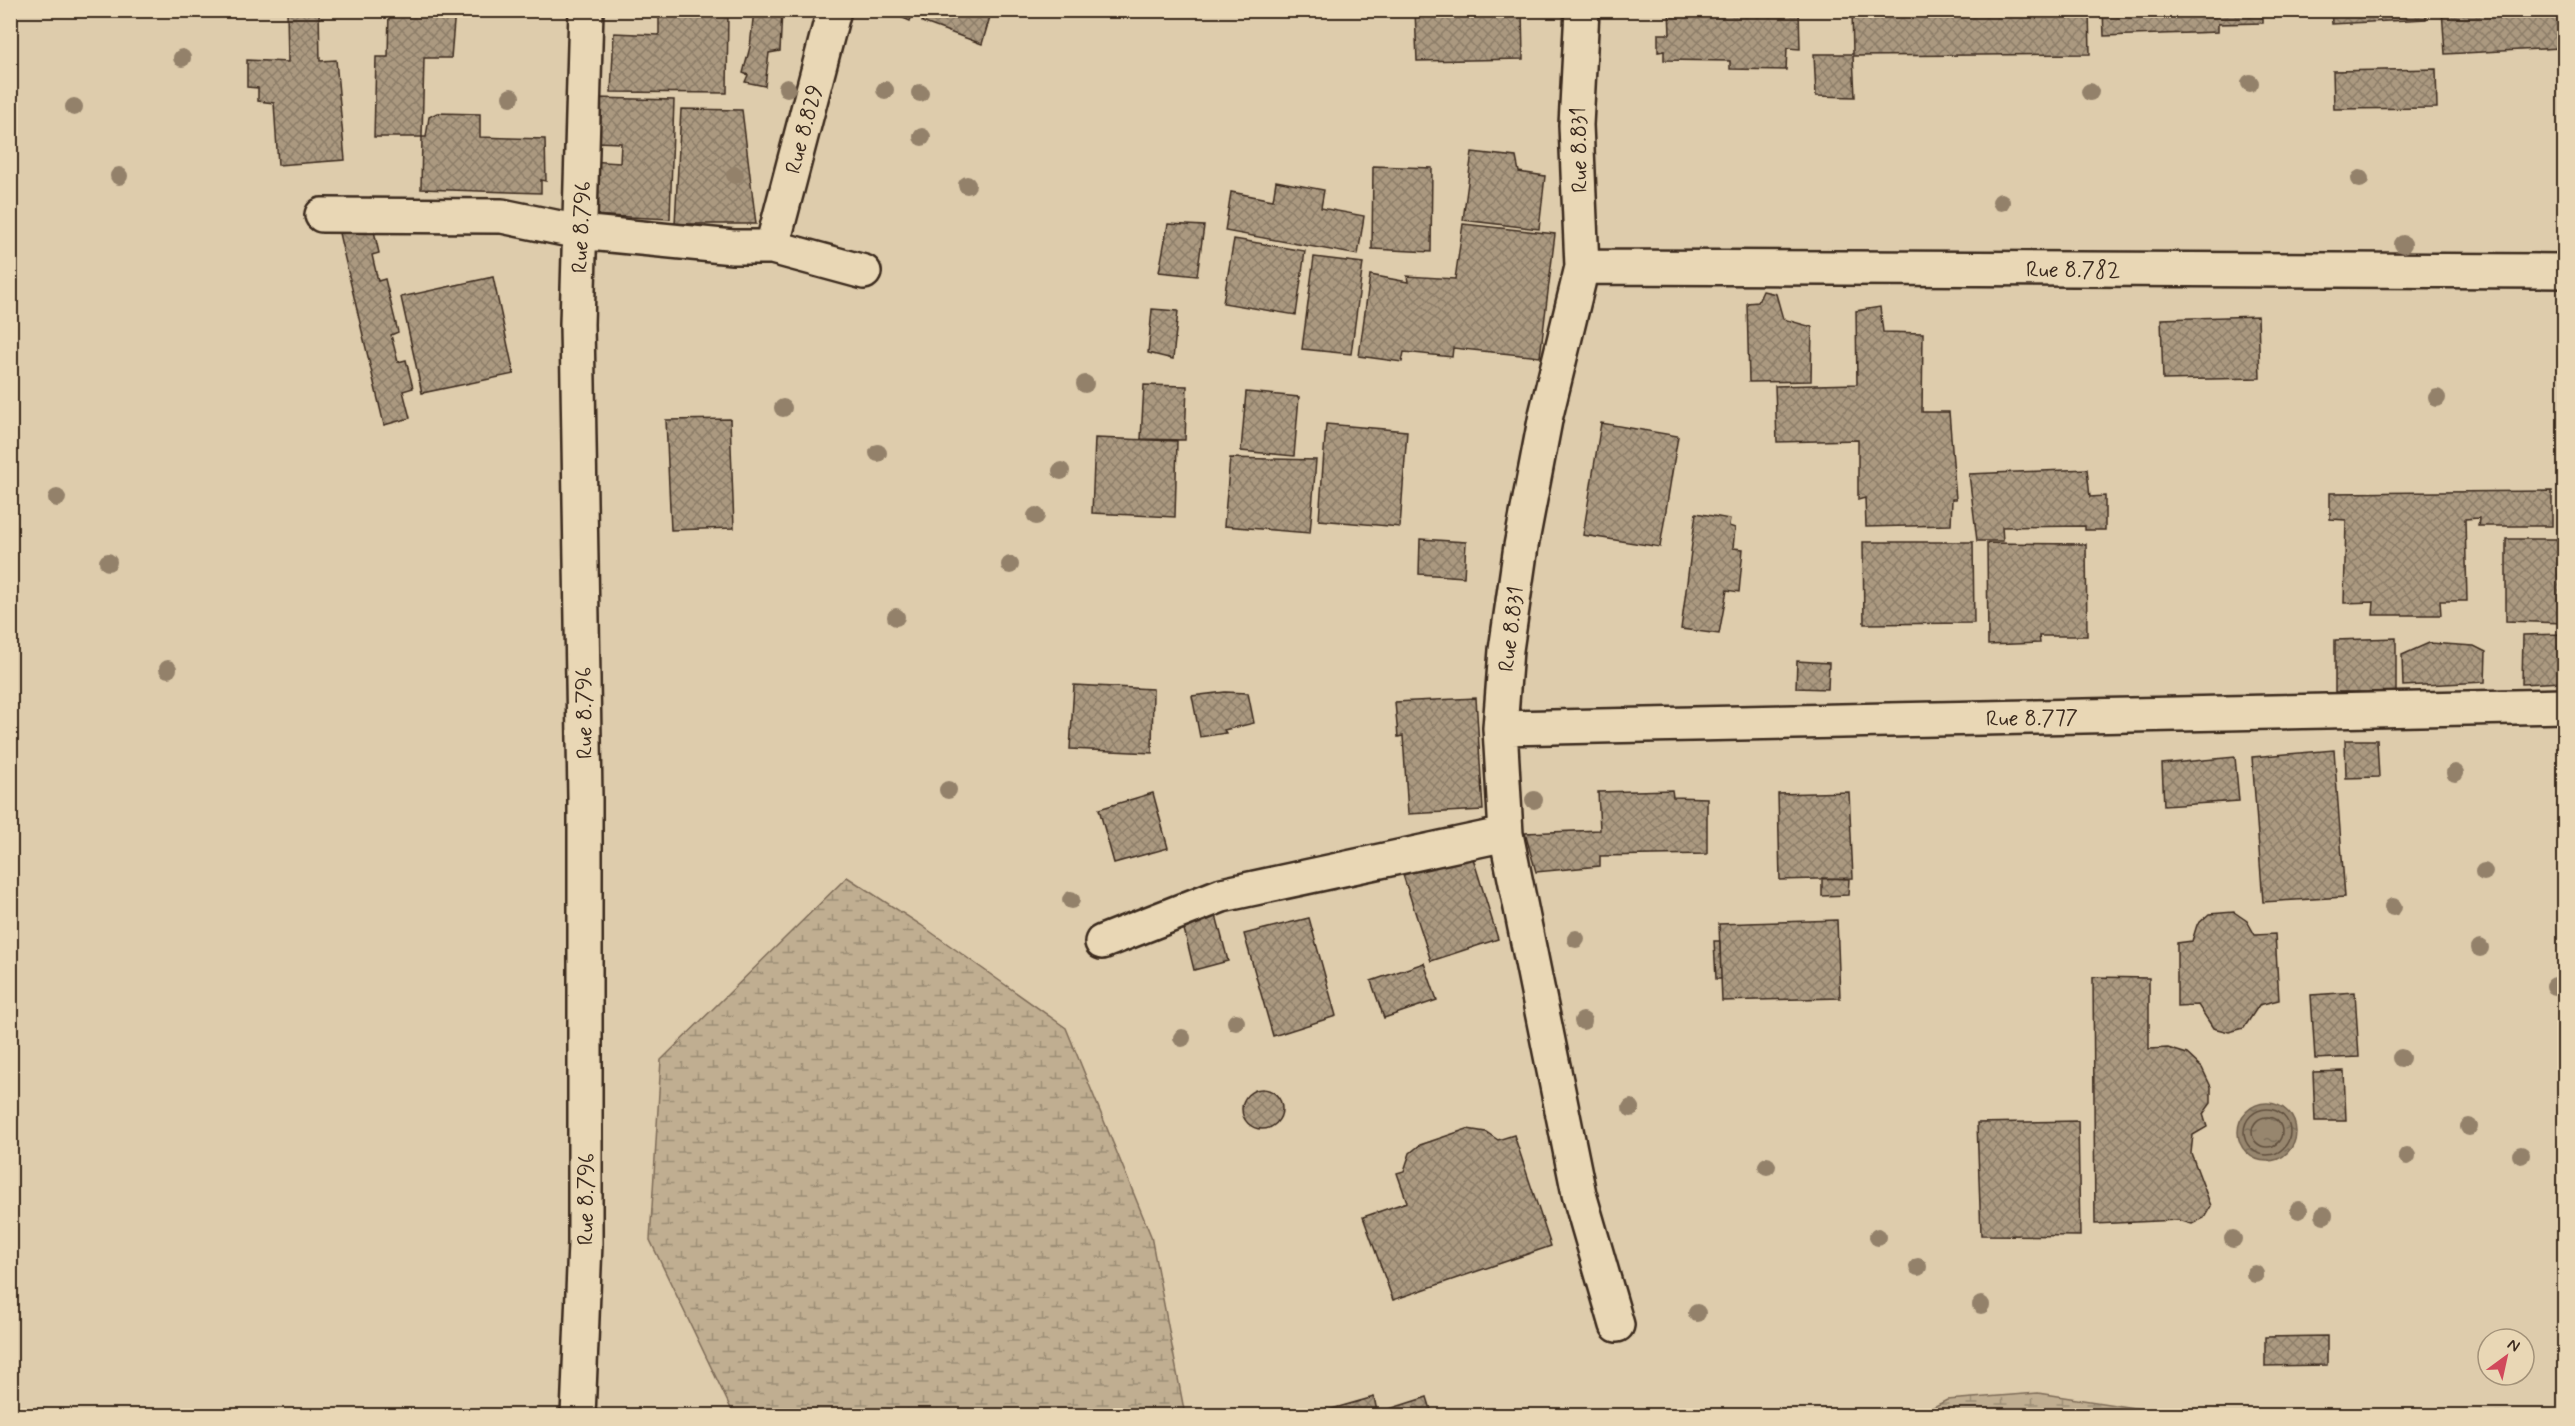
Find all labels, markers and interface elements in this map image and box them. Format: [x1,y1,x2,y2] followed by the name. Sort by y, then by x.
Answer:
[780,82,830,177] street label: Rue 8.829
[1565,107,1595,193] street label: Rue 8.831
[566,180,598,274] street label: Rue 8.796
[2026,257,2120,285] street label: Rue 8.782
[1493,585,1531,674] street label: Rue 8.831
[570,667,600,759] street label: Rue 8.796
[1986,704,2078,734] street label: Rue 8.777
[573,1153,601,1245] street label: Rue 8.796
[2476,1327,2536,1387] north arrow
[2503,1334,2524,1357] text: N

